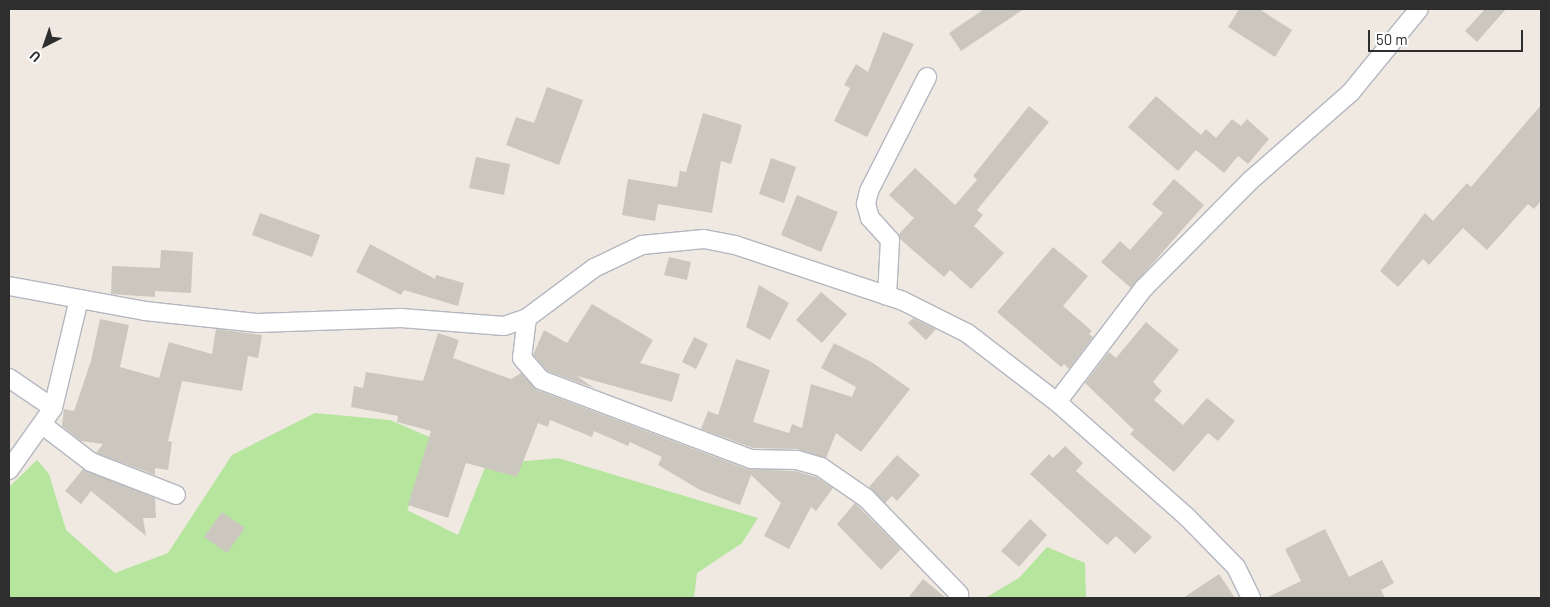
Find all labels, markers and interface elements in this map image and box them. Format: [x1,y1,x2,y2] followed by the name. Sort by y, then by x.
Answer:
[20,20,70,70] north arrow
[1370,20,1525,52] scale bar
[1376,30,1408,48] text: 50 m
[26,47,44,66] text: U

